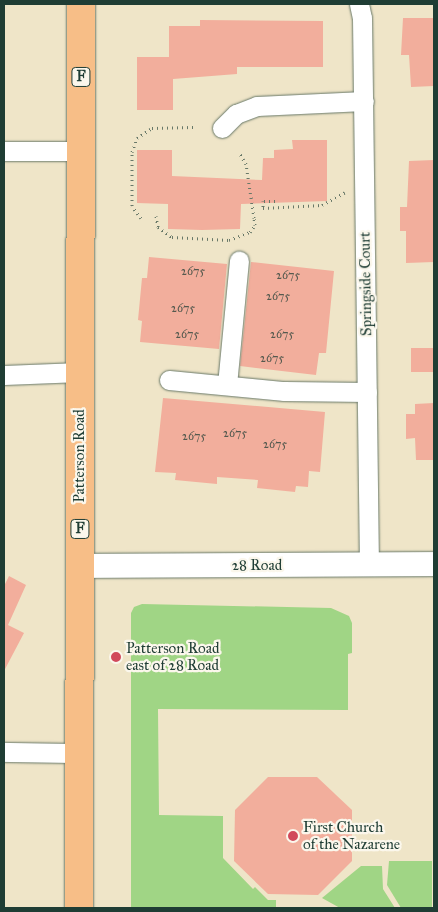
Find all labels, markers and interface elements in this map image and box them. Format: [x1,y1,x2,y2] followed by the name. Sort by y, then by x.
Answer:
[71,66,91,88] road number: F
[356,232,376,336] street label: Springside Court
[181,265,205,279] house number: 2675
[276,269,300,283] house number: 2675
[266,290,290,304] house number: 2675
[171,302,195,316] house number: 2675
[175,328,199,342] house number: 2675
[270,328,294,342] house number: 2675
[260,352,284,366] house number: 2675
[71,409,89,503] street label: Patterson Road
[223,427,247,441] house number: 2675
[182,430,206,444] house number: 2675
[263,438,287,452] house number: 2675
[70,518,90,540] road number: F
[232,557,282,575] street label: 28 Road
[126,639,220,674] place label: Patterson Road east of 28 Road
[110,651,122,663] marker: Patterson Road east of 28 Road
[303,818,400,853] place label: First Church of the Nazarene
[287,830,299,842] marker: First Church of the Nazarene

